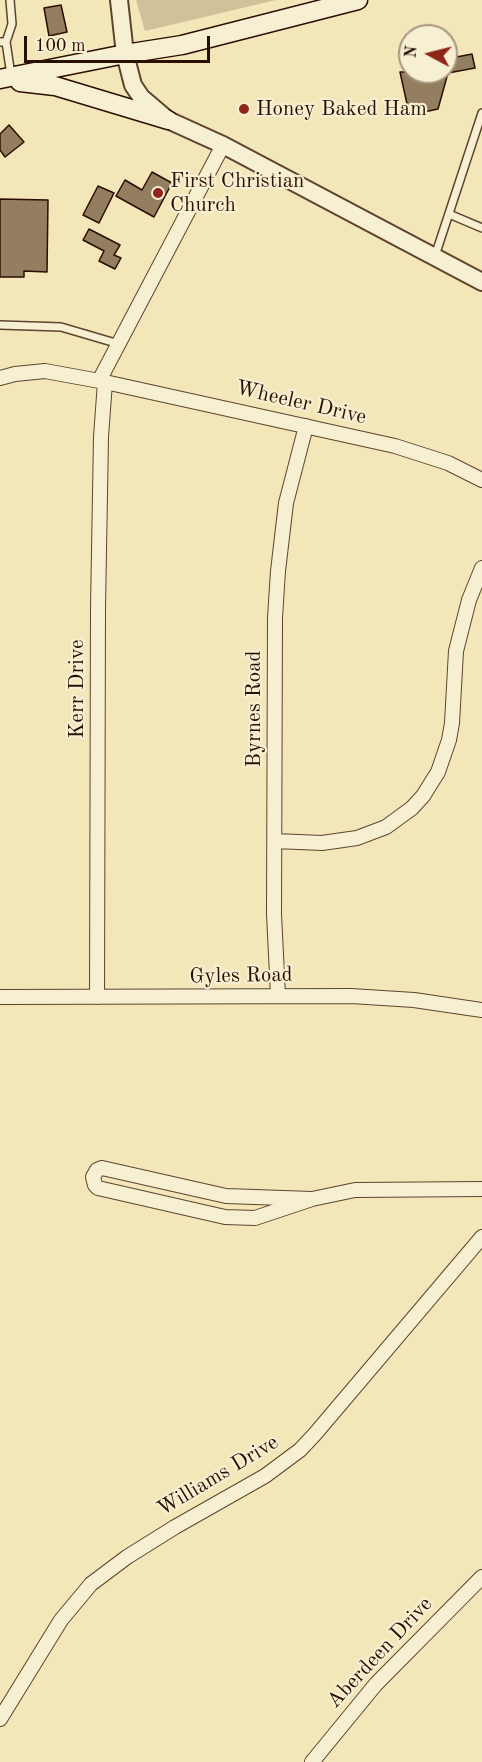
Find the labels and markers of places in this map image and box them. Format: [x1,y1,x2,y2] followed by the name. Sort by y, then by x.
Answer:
[256,96,427,122] place label: Honey Baked Ham
[237,102,251,116] marker: Honey Baked Ham
[170,168,304,218] place label: First Christian Church
[151,186,165,200] marker: First Christian Church

